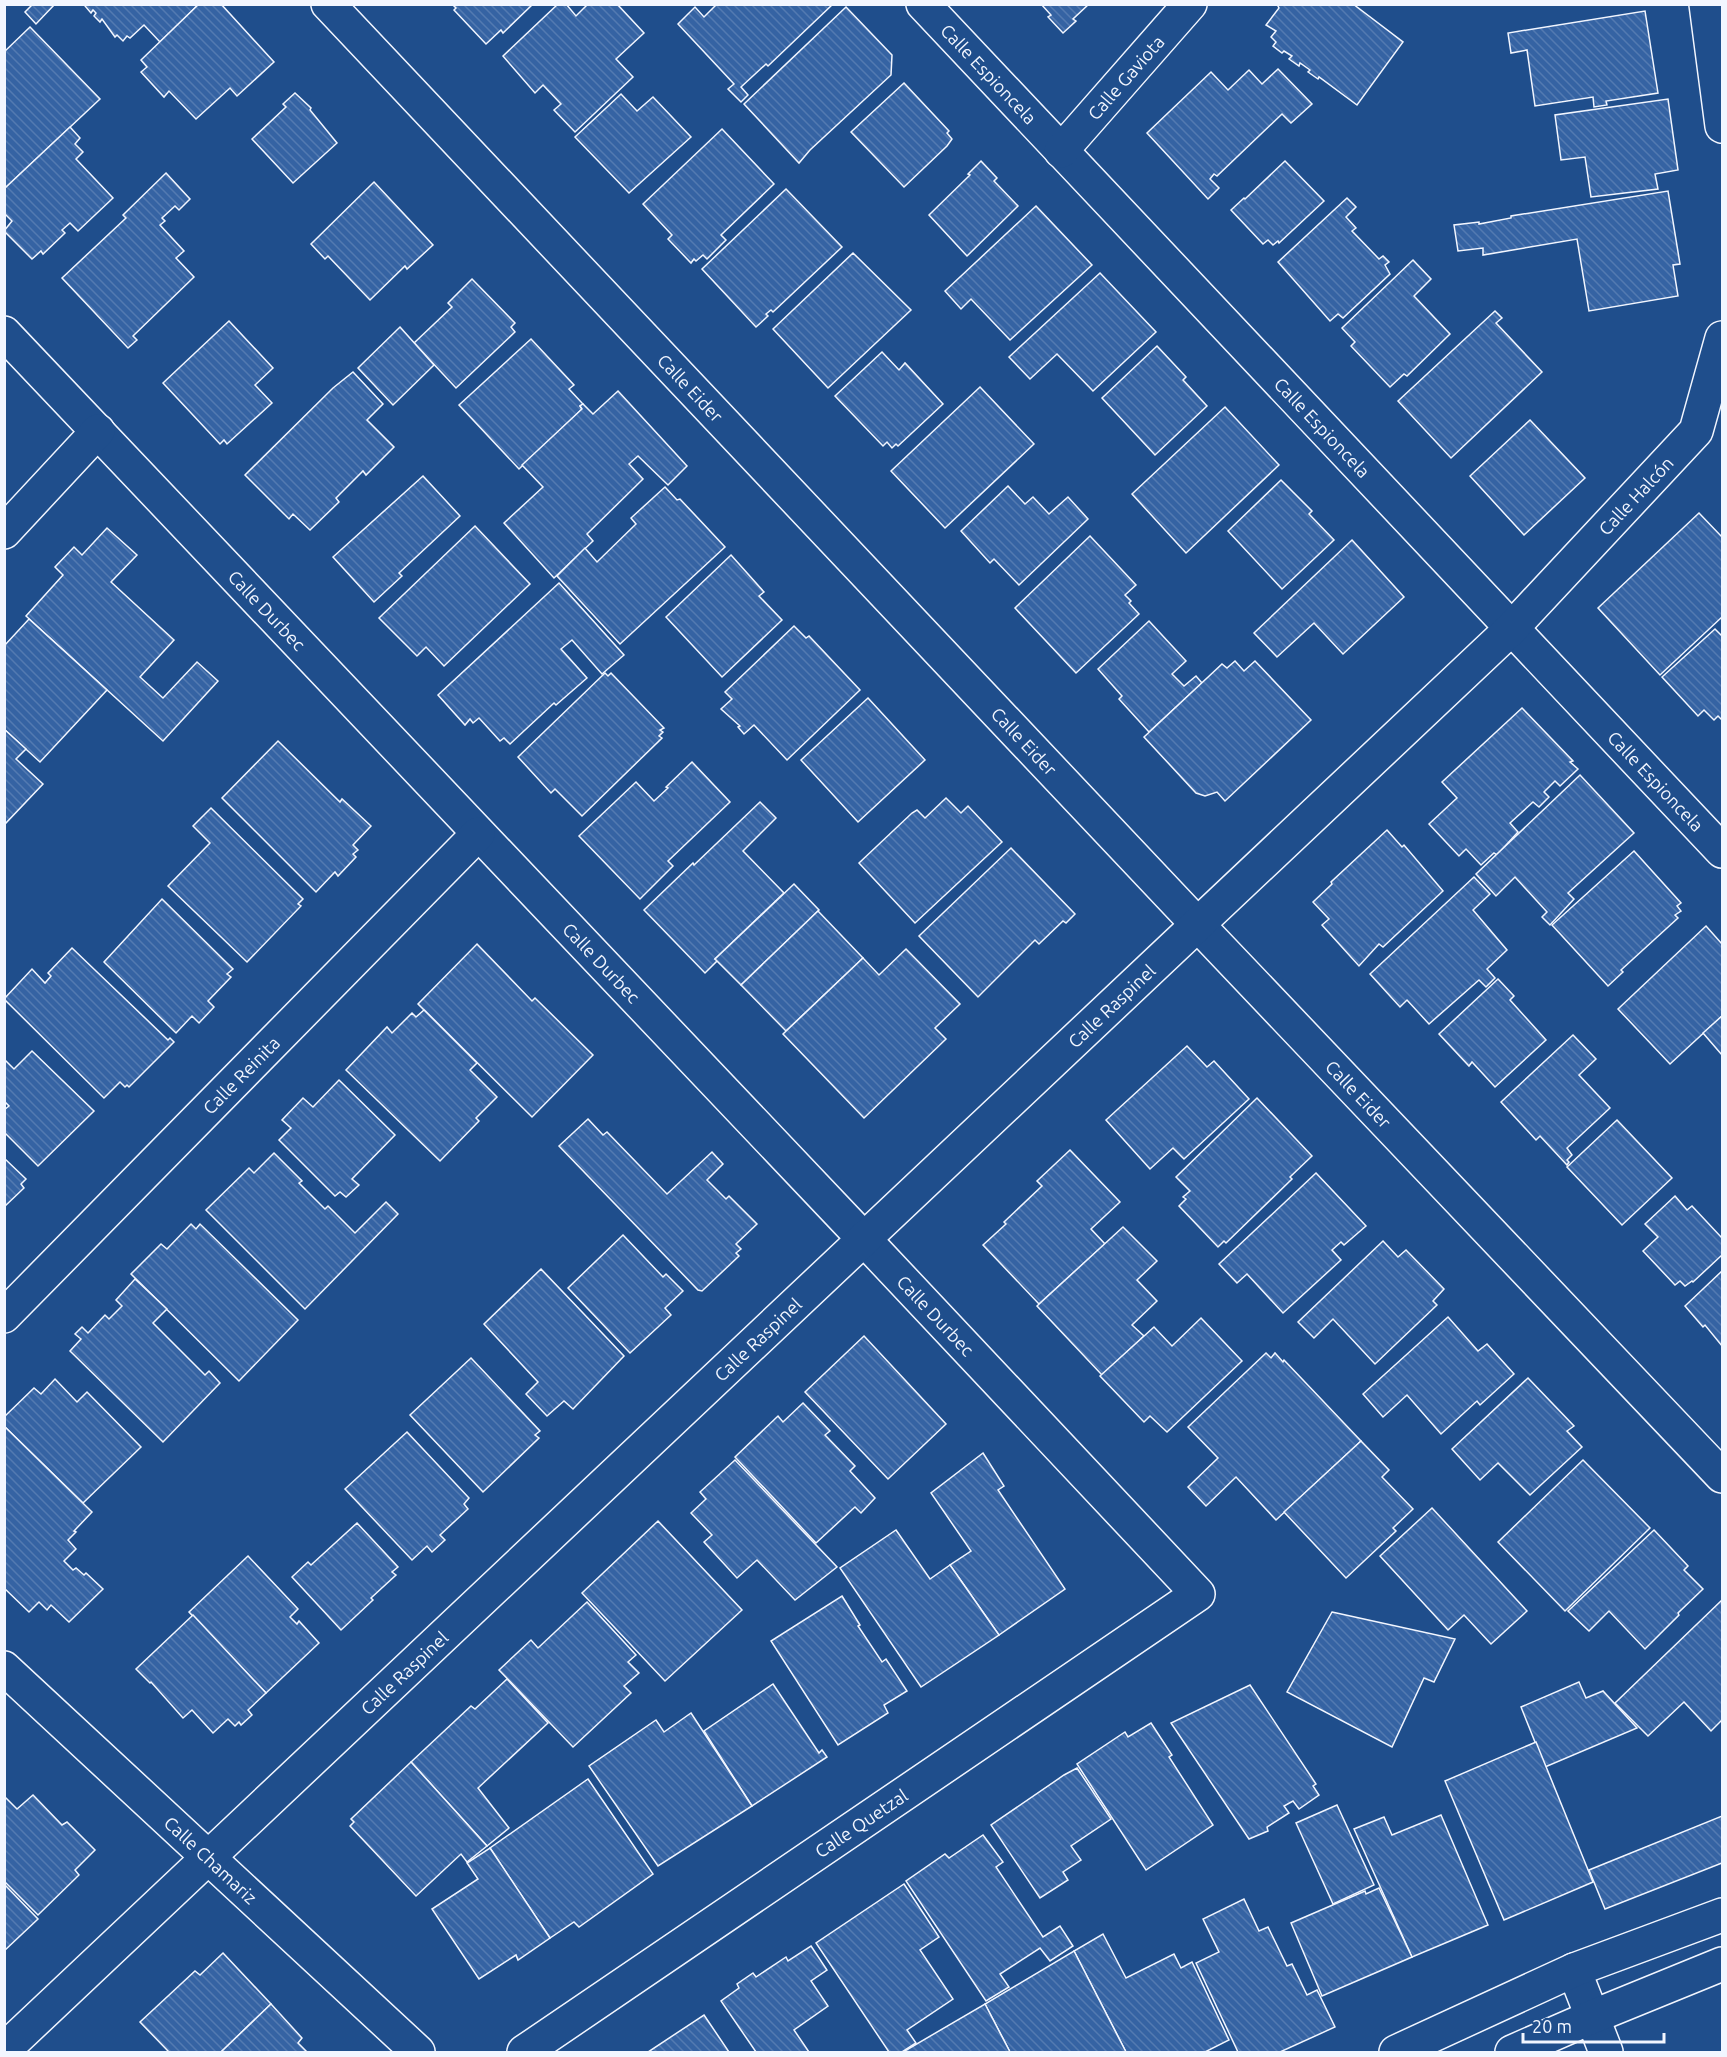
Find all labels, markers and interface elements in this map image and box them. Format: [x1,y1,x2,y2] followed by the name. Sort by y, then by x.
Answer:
[937,20,1041,128] street label: Calle Espioncela
[1083,31,1168,123] street label: Calle Gaviota
[654,350,727,426] street label: Calle Eider
[1271,373,1374,481] street label: Calle Espioncela
[1594,452,1677,539] street label: Calle Halcón
[224,566,310,654] street label: Calle Durbec
[988,703,1061,779] street label: Calle Eider
[1604,727,1708,835] street label: Calle Espioncela
[559,919,644,1007] street label: Calle Durbec
[1064,960,1159,1052] street label: Calle Raspinel
[199,1032,283,1118] street label: Calle Reinita
[1322,1056,1395,1132] street label: Calle Eider
[893,1271,978,1360] street label: Calle Durbec
[710,1293,806,1385] street label: Calle Raspinel
[357,1627,452,1718] street label: Calle Raspinel
[811,1785,912,1862] street label: Calle Quetzal
[160,1812,261,1907] street label: Calle Chamariz
[1523,2006,1664,2044] scale bar
[1532,2016,1572,2036] text: 20 m

